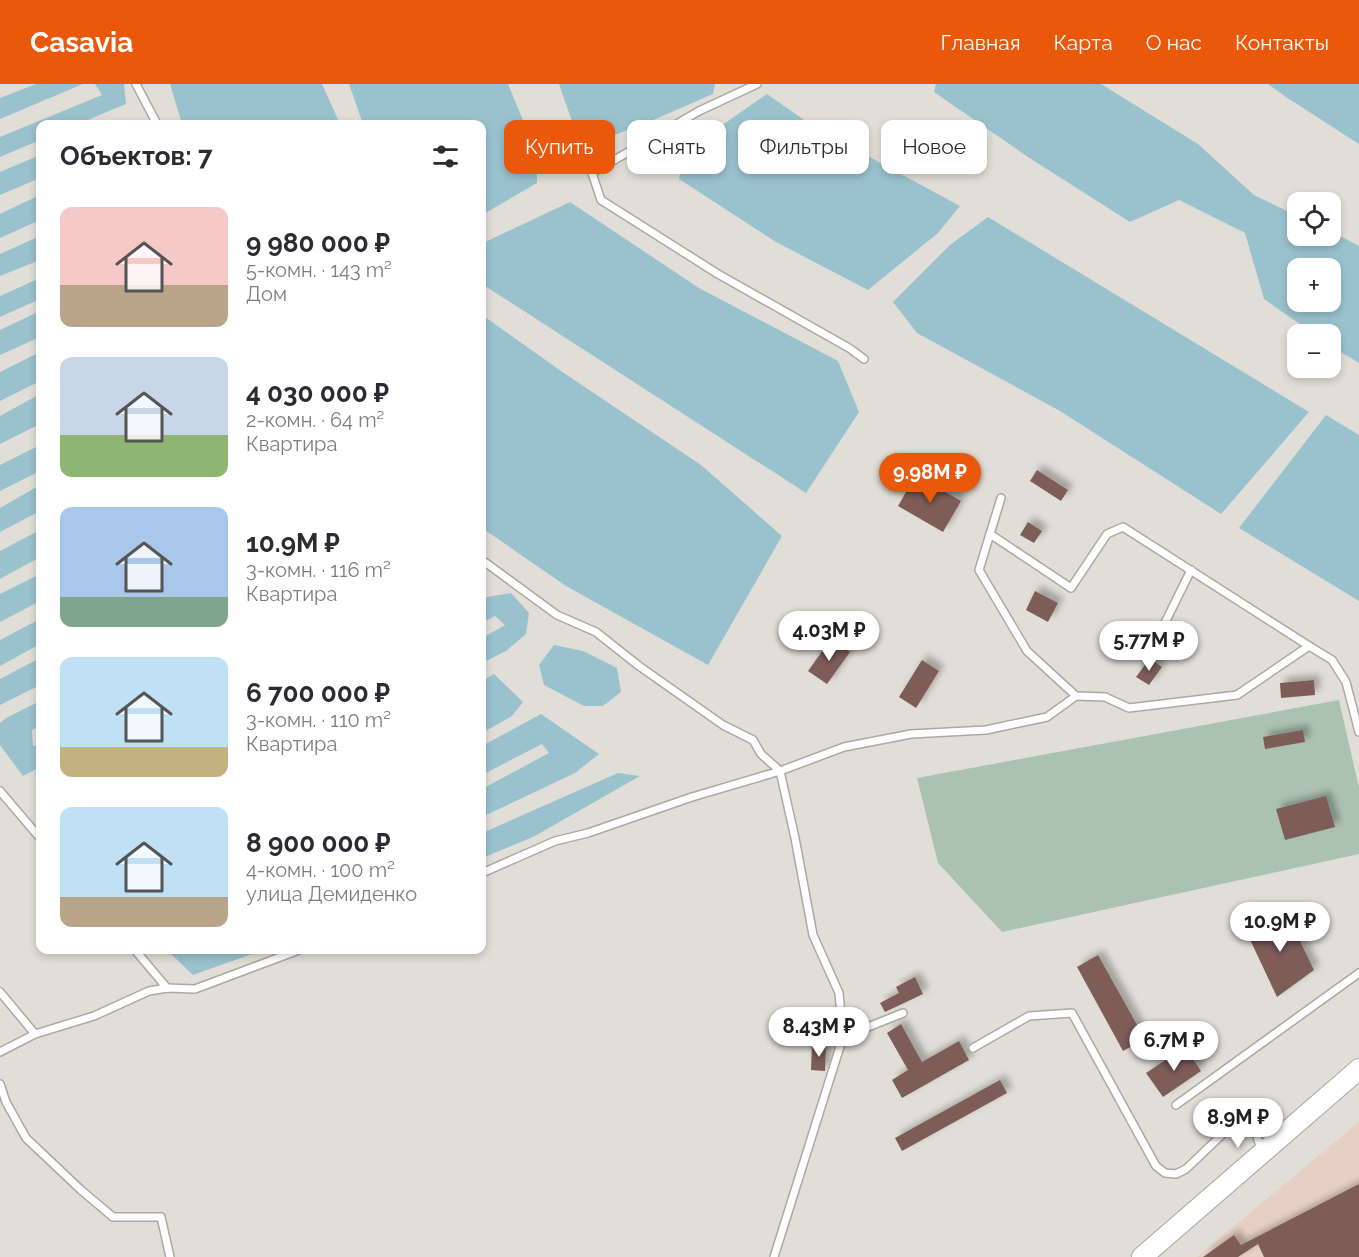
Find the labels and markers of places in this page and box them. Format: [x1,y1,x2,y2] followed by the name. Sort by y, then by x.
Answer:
[875,453,985,504] pin: 9.98M ₽
[774,611,884,662] pin: 4.03M ₽
[1094,621,1204,672] pin: 5.77M ₽
[1225,902,1335,953] pin: 10.9M ₽
[764,1007,874,1058] pin: 8.43M ₽
[1125,1021,1223,1072] pin: 6.7M ₽
[1189,1098,1287,1149] pin: 8.9M ₽

